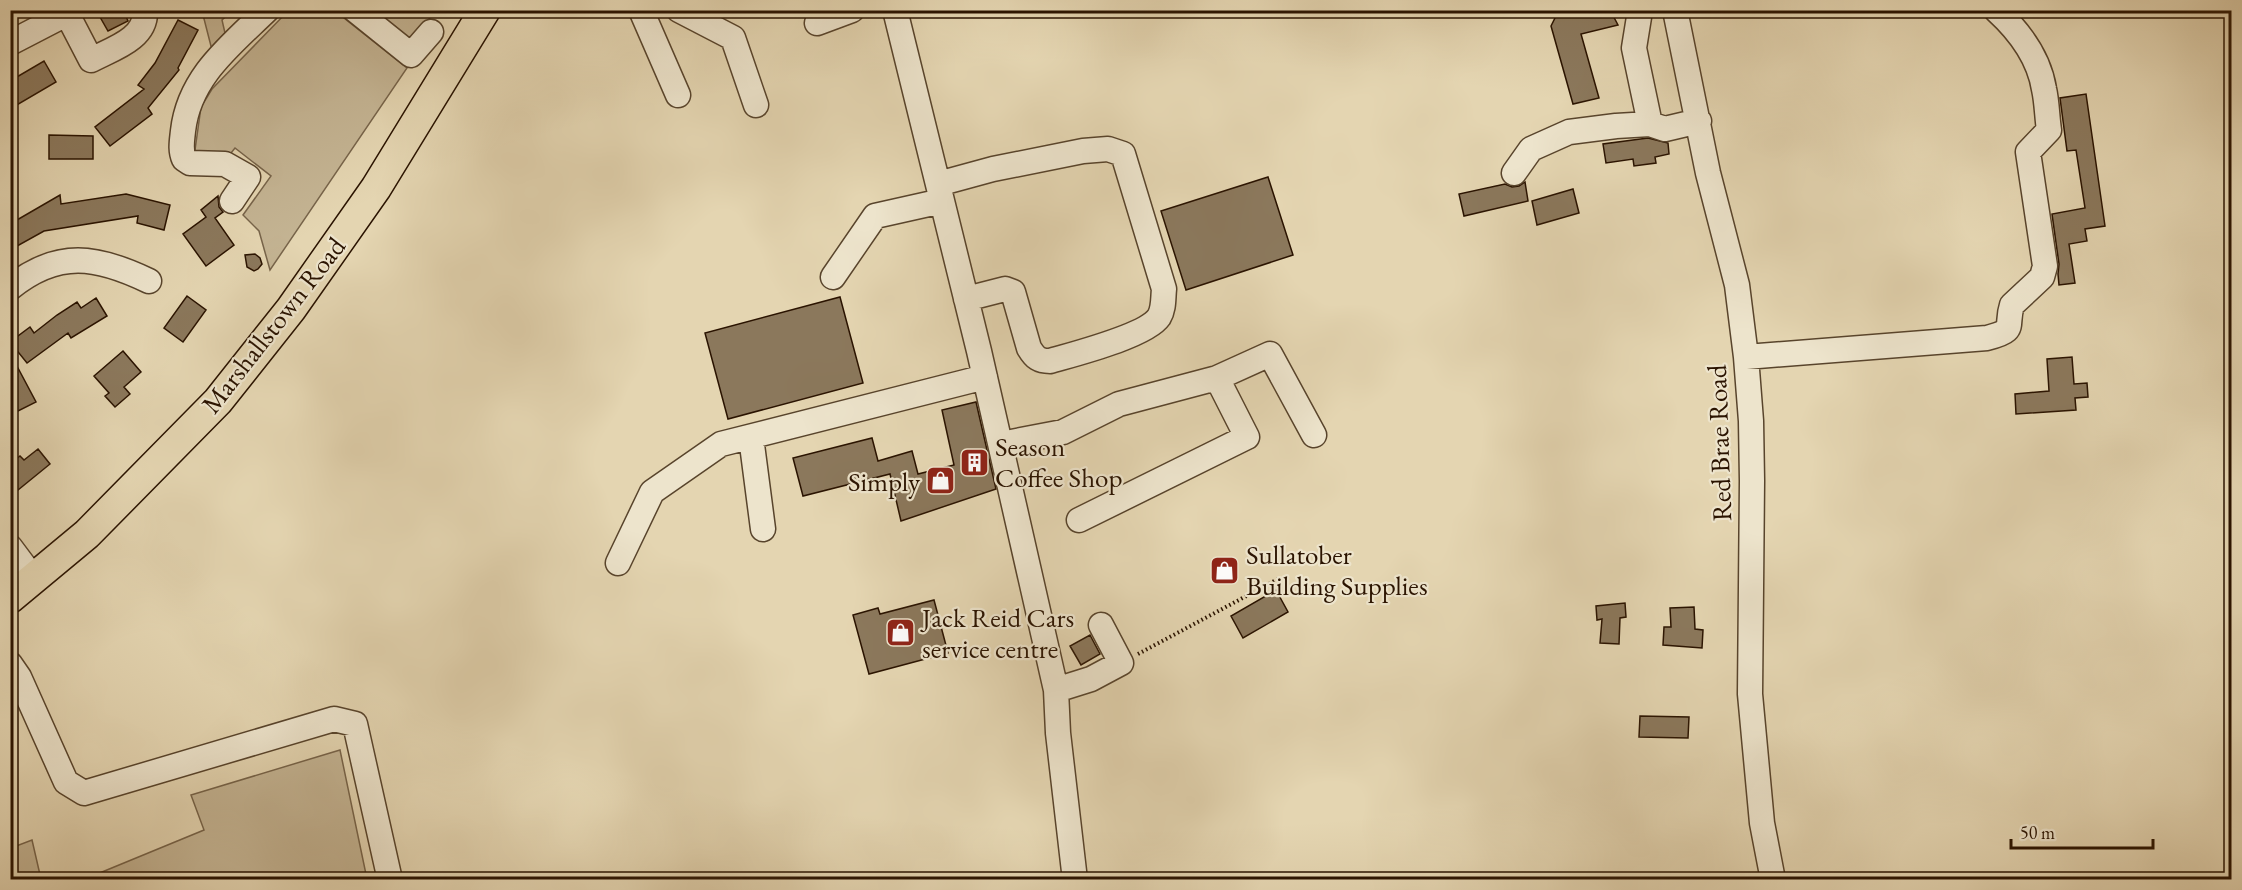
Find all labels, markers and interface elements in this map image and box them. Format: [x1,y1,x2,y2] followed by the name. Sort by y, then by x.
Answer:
[193,229,353,420] street label: Marshallstown Road
[1699,364,1739,522] street label: Red Brae Road
[995,429,1122,495] place label: Season Coffee Shop
[958,446,990,478] building icon: Season Coffee Shop
[848,464,920,499] place label: Simply
[925,465,957,497] shop icon: Simply
[1246,537,1428,603] place label: Sullatober Building Supplies
[1209,554,1241,586] shop icon: Sullatober Building Supplies
[920,600,1074,666] place label: Jack Reid Cars service centre
[885,617,917,649] shop icon: Jack Reid Cars service centre
[2011,812,2154,850] scale bar
[2020,821,2055,844] text: 50 m

